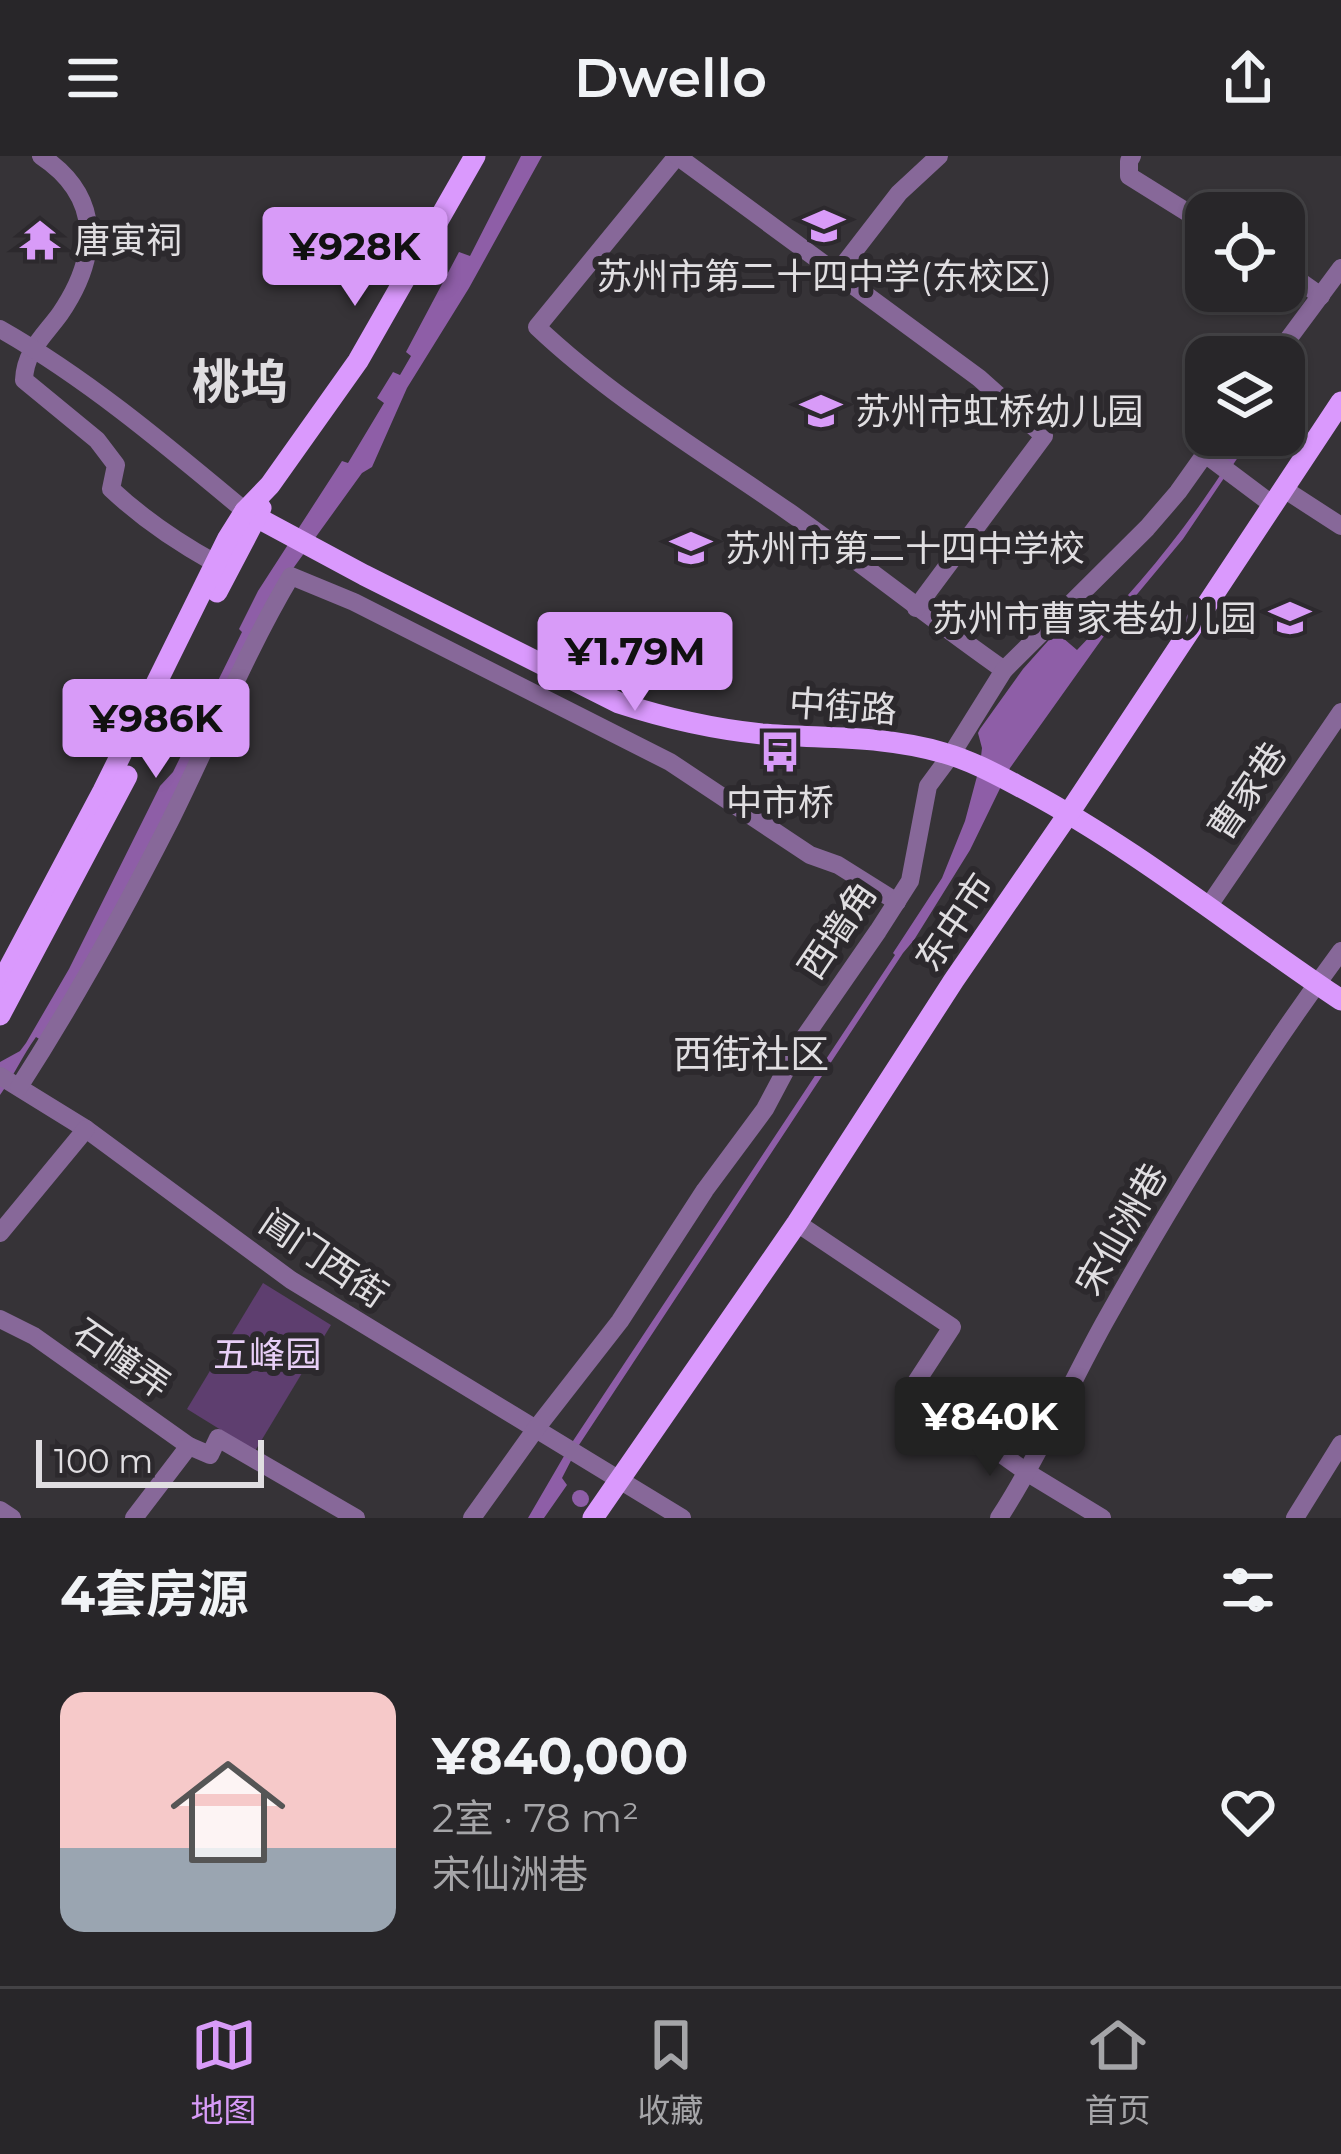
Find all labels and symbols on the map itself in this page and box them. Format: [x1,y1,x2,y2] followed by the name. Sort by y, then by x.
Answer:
[801,203,847,249] school or university icon: 苏州市第二十四中学(东校区)
[271,207,439,309] pin: ¥928K
[17,217,63,263] temple icon: 唐寅祠
[74,218,182,262] place label: 唐寅祠
[596,254,1052,298] place label: 苏州市第二十四中学(东校区)
[192,353,288,411] district label: 桃坞
[798,388,844,434] school or university icon: 苏州市虹桥幼儿园
[855,389,1143,433] place label: 苏州市虹桥幼儿园
[668,525,714,571] school or university icon: 苏州市第二十四中学校
[725,526,1085,570] place label: 苏州市第二十四中学校
[1267,595,1313,641] school or university icon: 苏州市曹家巷幼儿园
[932,596,1256,640] place label: 苏州市曹家巷幼儿园
[537,612,733,714] pin: ¥1.79M
[72,679,240,781] pin: ¥986K
[788,680,898,732] street label: 中街路
[757,729,803,775] bus stop icon: 中市桥
[1199,734,1295,848] street label: 曹家巷
[726,780,834,824] place label: 中市桥
[906,865,1002,979] street label: 东中市
[789,873,885,987] street label: 西墙角
[673,1030,829,1078] district label: 西街社区
[1066,1156,1176,1302] street label: 宋仙洲巷
[252,1199,396,1317] street label: 阊门西街
[65,1309,179,1407] street label: 石幢弄
[213,1332,321,1376] park label: 五峰园
[906,1377,1074,1479] pin: ¥840K
[36,1434,264,1487] scale bar

